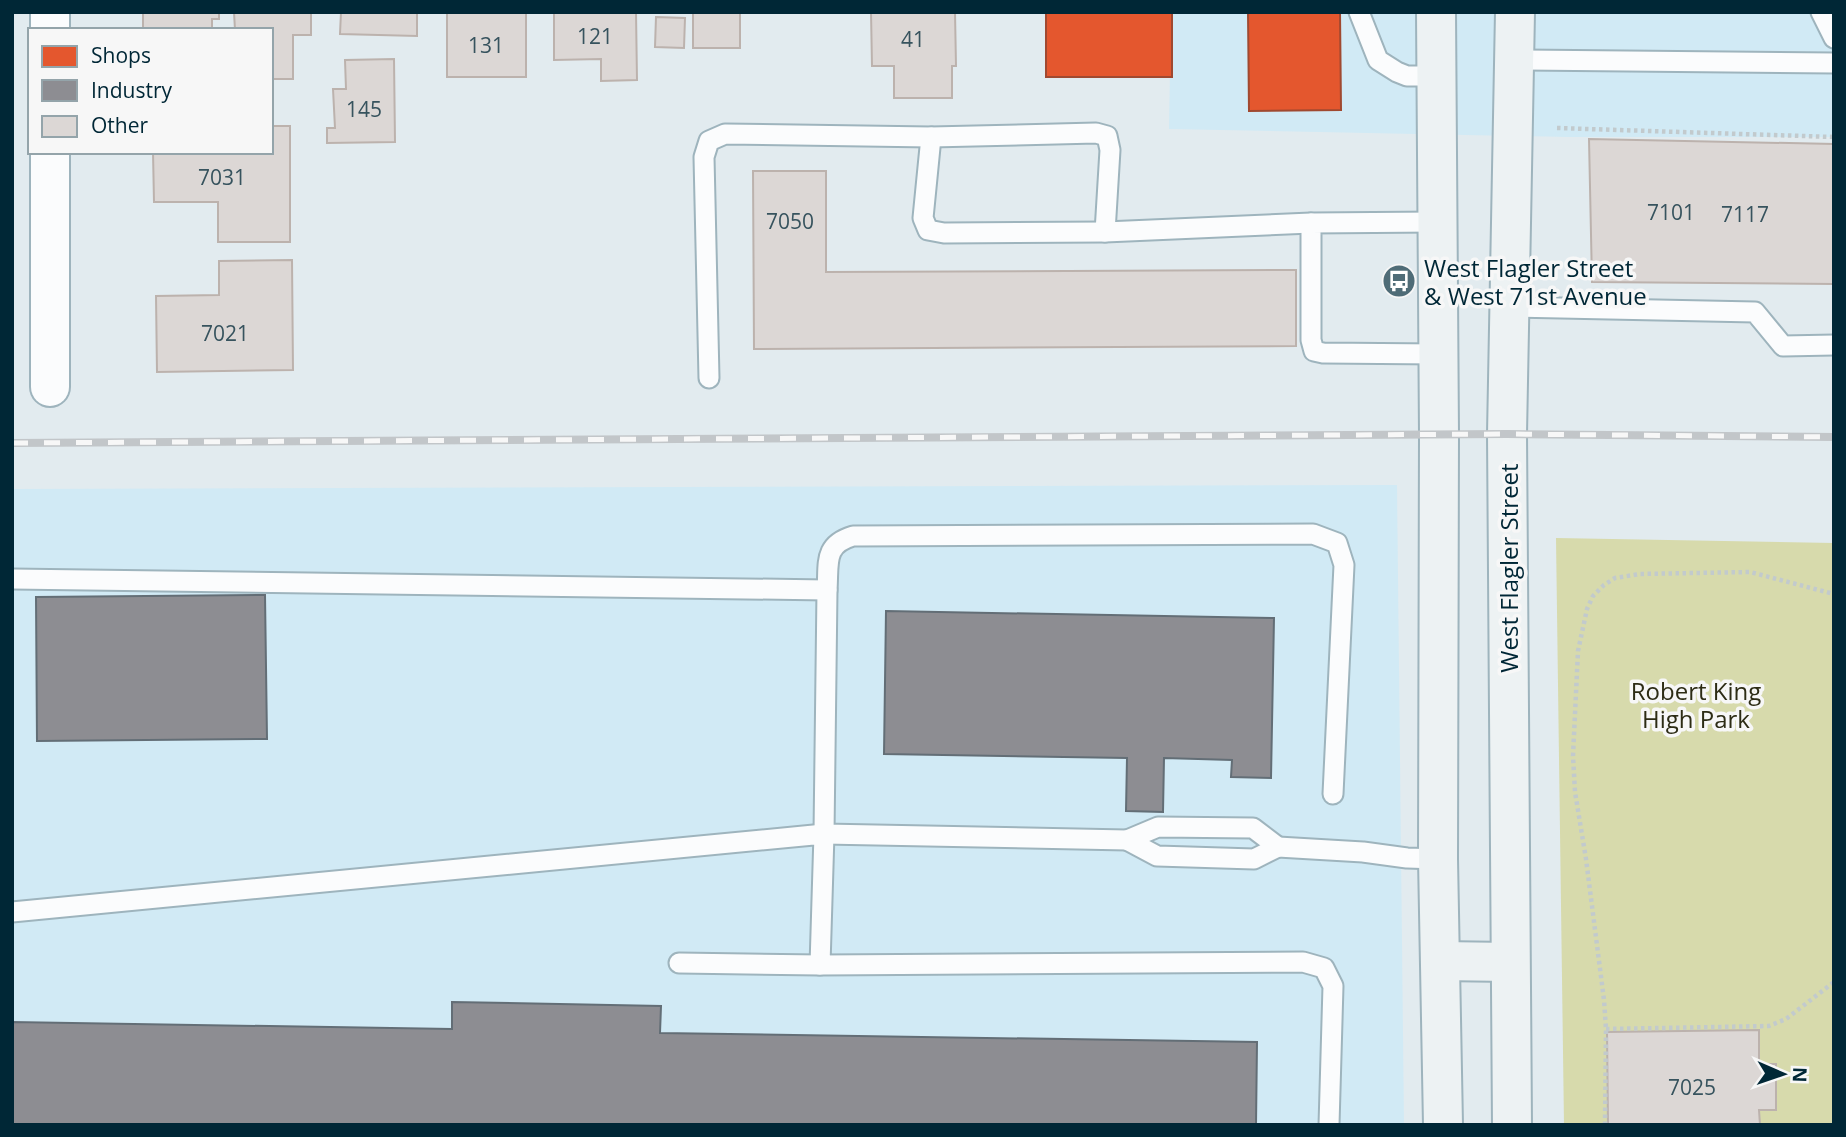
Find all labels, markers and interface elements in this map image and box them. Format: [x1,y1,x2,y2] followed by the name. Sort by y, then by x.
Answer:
[577,22,613,50] house number: 121
[901,25,925,53] house number: 41
[28,28,273,154] legend
[468,31,504,59] house number: 131
[91,41,151,69] text: Shops
[91,76,173,104] text: Industry
[346,95,382,123] house number: 145
[91,111,148,139] text: Other
[198,163,246,191] house number: 7031
[1647,198,1695,226] house number: 7101
[1721,200,1769,228] house number: 7117
[766,207,814,235] house number: 7050
[1424,251,1647,312] place label: West Flagler Street & West 71st Avenue
[1380,262,1418,300] bus stop icon: West Flagler Street & West 71st Avenue
[201,319,249,347] house number: 7021
[1492,463,1525,673] street label: West Flagler Street
[1631,674,1761,735] park label: Robert King High Park
[1748,1039,1818,1109] north arrow
[1787,1066,1813,1083] text: N
[1668,1073,1716,1101] house number: 7025

